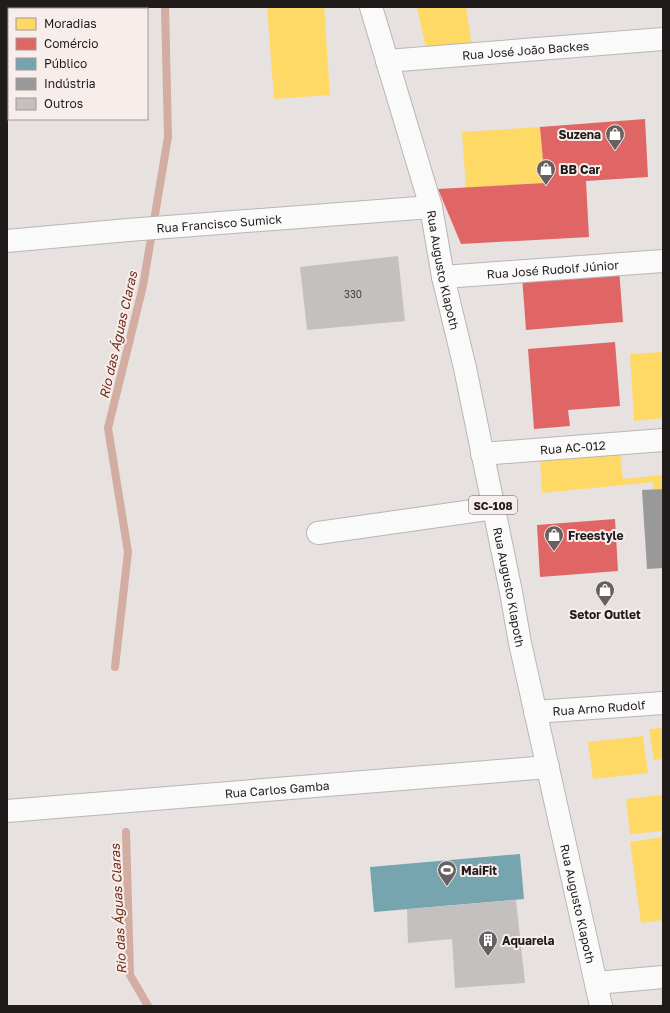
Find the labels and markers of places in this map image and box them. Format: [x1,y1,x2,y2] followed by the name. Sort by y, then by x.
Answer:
[604,123,626,151] shop icon: Suzena
[558,127,601,142] place label: Suzena
[535,158,557,186] shop icon: BB Car
[560,162,600,177] place label: BB Car
[543,524,565,552] shop icon: Freestyle
[568,528,624,543] place label: Freestyle
[594,579,616,607] shop icon: Setor Outlet
[569,607,641,622] place label: Setor Outlet
[436,859,458,887] sports icon: MaiFit
[461,863,497,878] place label: MaiFit
[477,929,499,957] building icon: Aquarela
[502,933,554,948] place label: Aquarela

